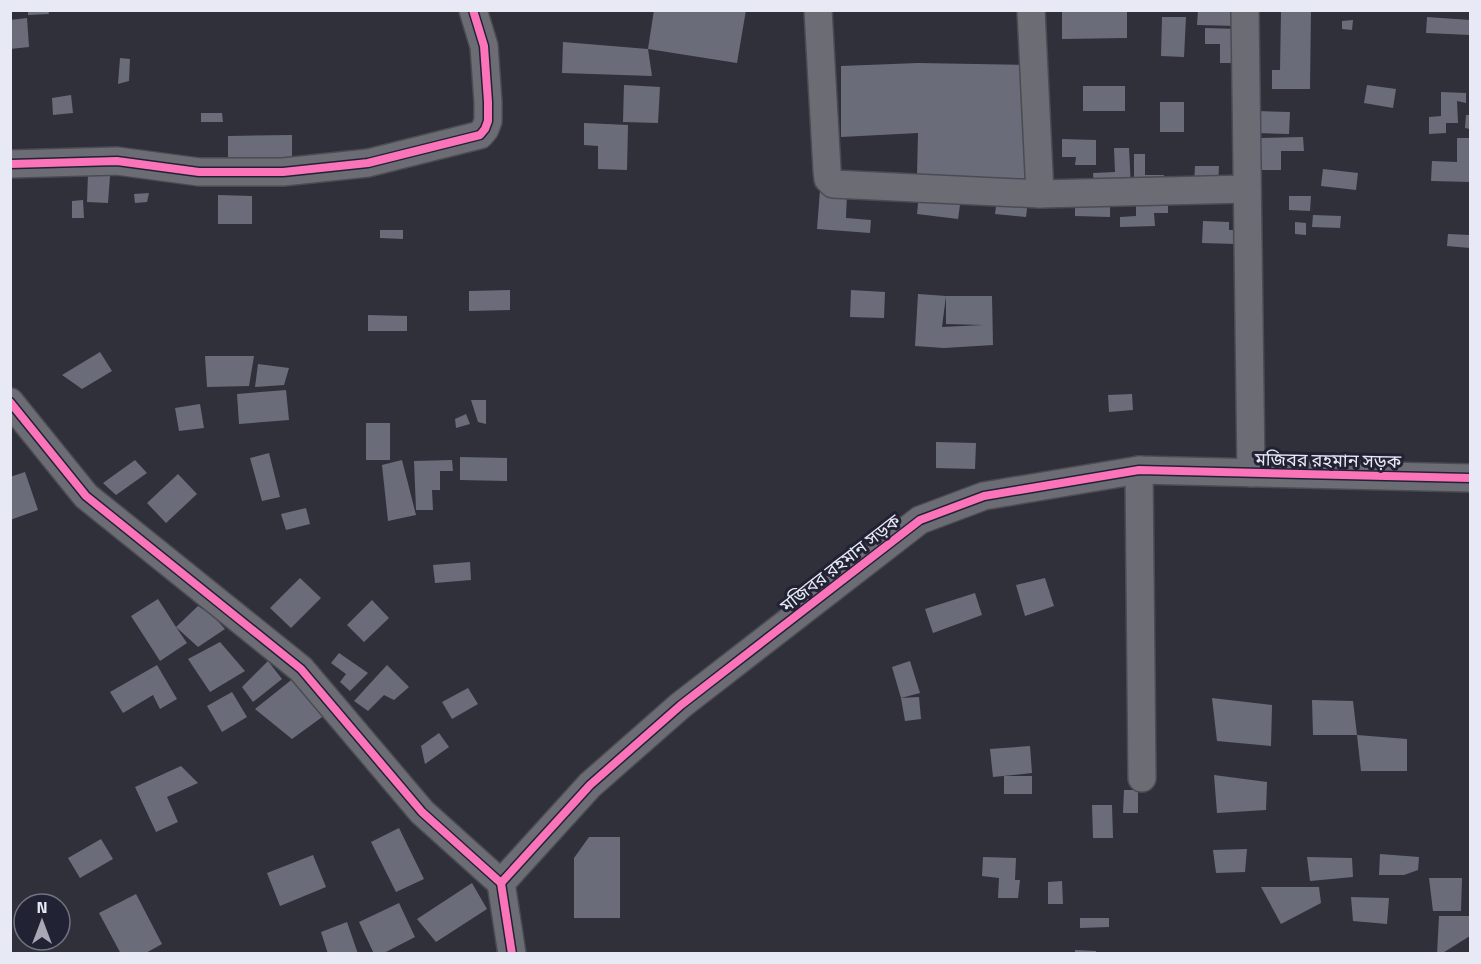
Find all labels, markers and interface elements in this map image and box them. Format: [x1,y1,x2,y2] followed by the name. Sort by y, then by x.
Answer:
[1254,445,1402,475] street label: মজিবর রহমান সড়ক
[773,507,906,619] street label: মজিবর রহমান সড়ক
[12,892,72,952] north arrow
[36,895,48,919] text: N

